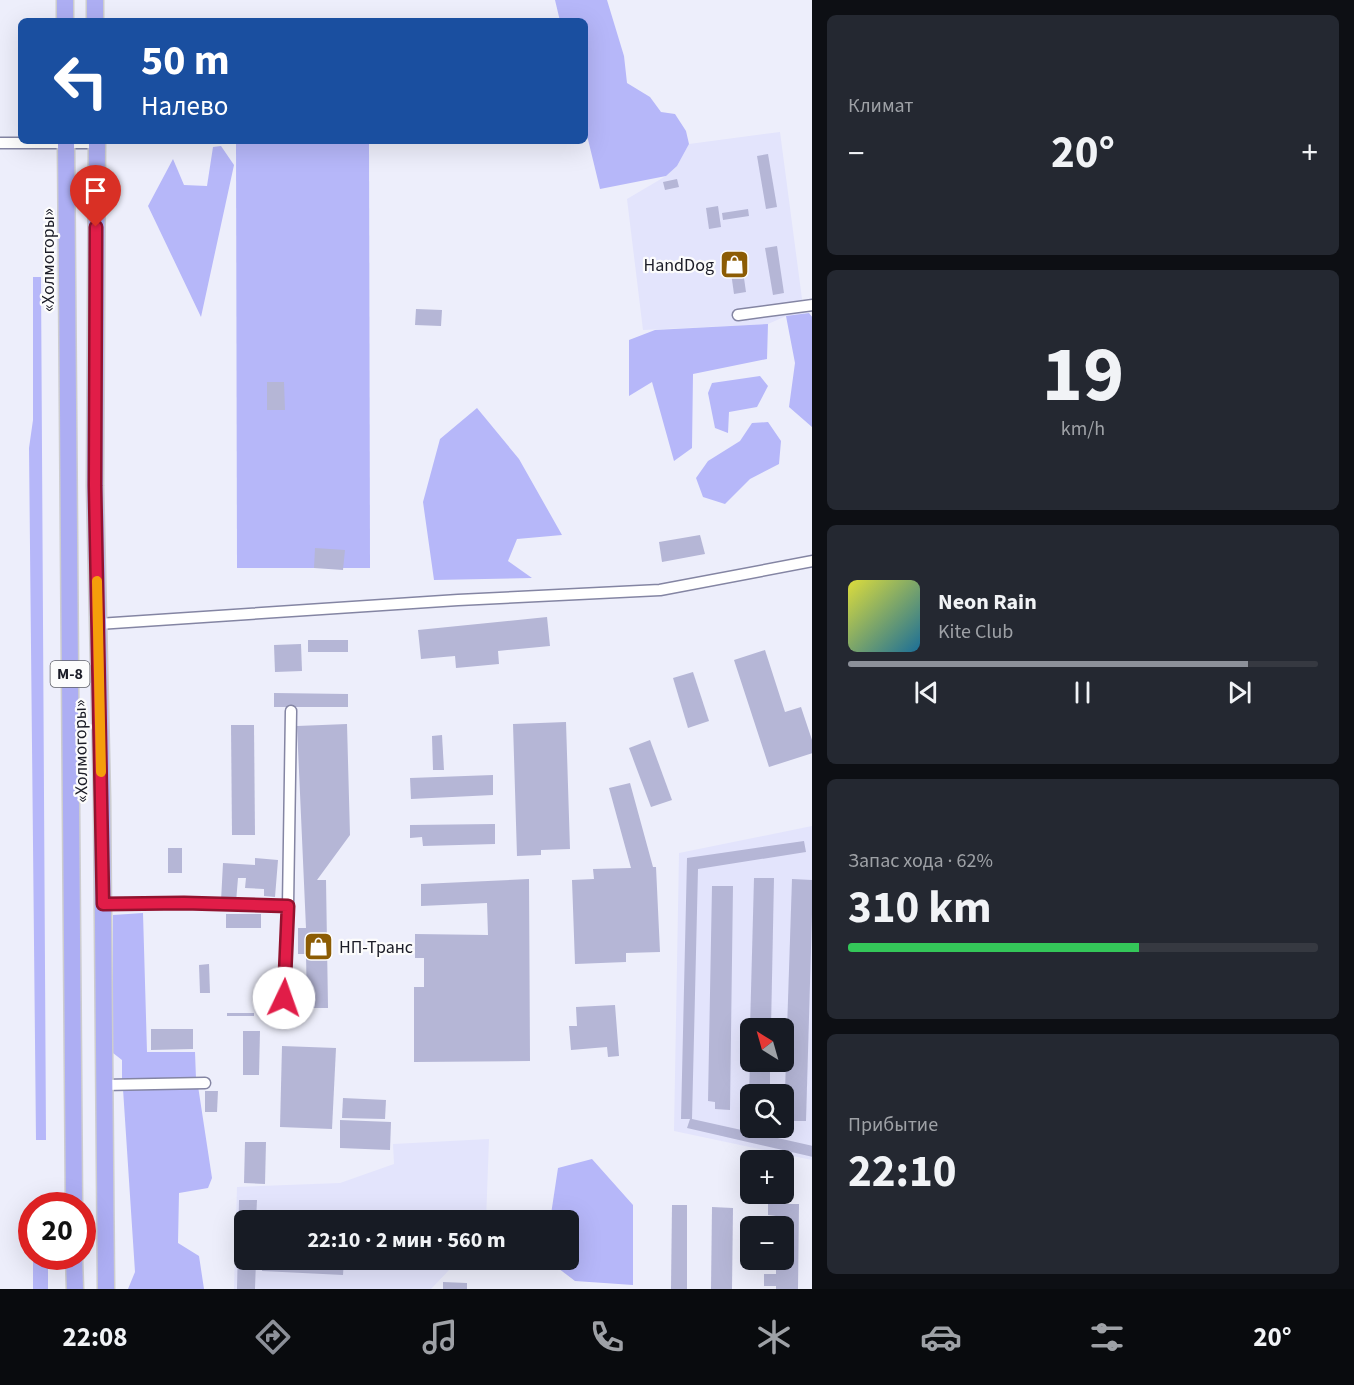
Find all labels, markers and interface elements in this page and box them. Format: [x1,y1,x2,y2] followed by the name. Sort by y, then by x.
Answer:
[141,31,230,91] text: 50 m
[42,42,120,120] icon: left
[141,87,228,126] text: Налево
[848,92,914,120] text: Климат
[1051,121,1115,185] text: 20°
[848,130,864,177] text: −
[1302,130,1318,177] text: +
[70,165,121,227] pin
[79,174,112,207] icon: arrive
[36,208,61,312] street label: «Холмогоры»
[719,249,751,281] shop icon: HandDog
[643,253,714,278] place label: HandDog
[1042,320,1124,431] text: 19
[1061,415,1105,443] text: km/h
[938,586,1037,618] text: Neon Rain
[938,618,1013,646] text: Kite Club
[50,661,90,687] road number: М-8
[910,676,943,709] icon: previous
[1066,676,1099,709] icon: pause
[1223,676,1256,709] icon: next
[68,699,94,803] street label: «Холмогоры»
[848,847,993,875] text: Запас хода · 62%
[848,876,992,940] text: 310 km
[302,931,334,963] shop icon: НП-Транс
[339,935,413,960] place label: НП-Транс
[252,966,316,1030] position arrow
[740,1018,794,1072] north arrow
[740,1018,794,1270] map controls
[740,1084,794,1138] button: search
[848,1111,938,1139] text: Прибытие
[848,1140,957,1204] text: 22:10
[740,1150,794,1204] button: +
[18,1192,96,1270] speed limit sign: 20
[740,1216,794,1270] button: −
[307,1224,506,1256] text: 22:10 · 2 мин · 560 m
[252,1316,294,1358] icon: directions
[419,1316,461,1358] icon: music
[586,1316,628,1358] icon: phone
[753,1316,795,1358] icon: climate
[920,1316,962,1358] icon: car
[1086,1316,1128,1358] icon: filters
[62,1318,128,1357] text: 22:08
[1253,1318,1292,1357] text: 20°

